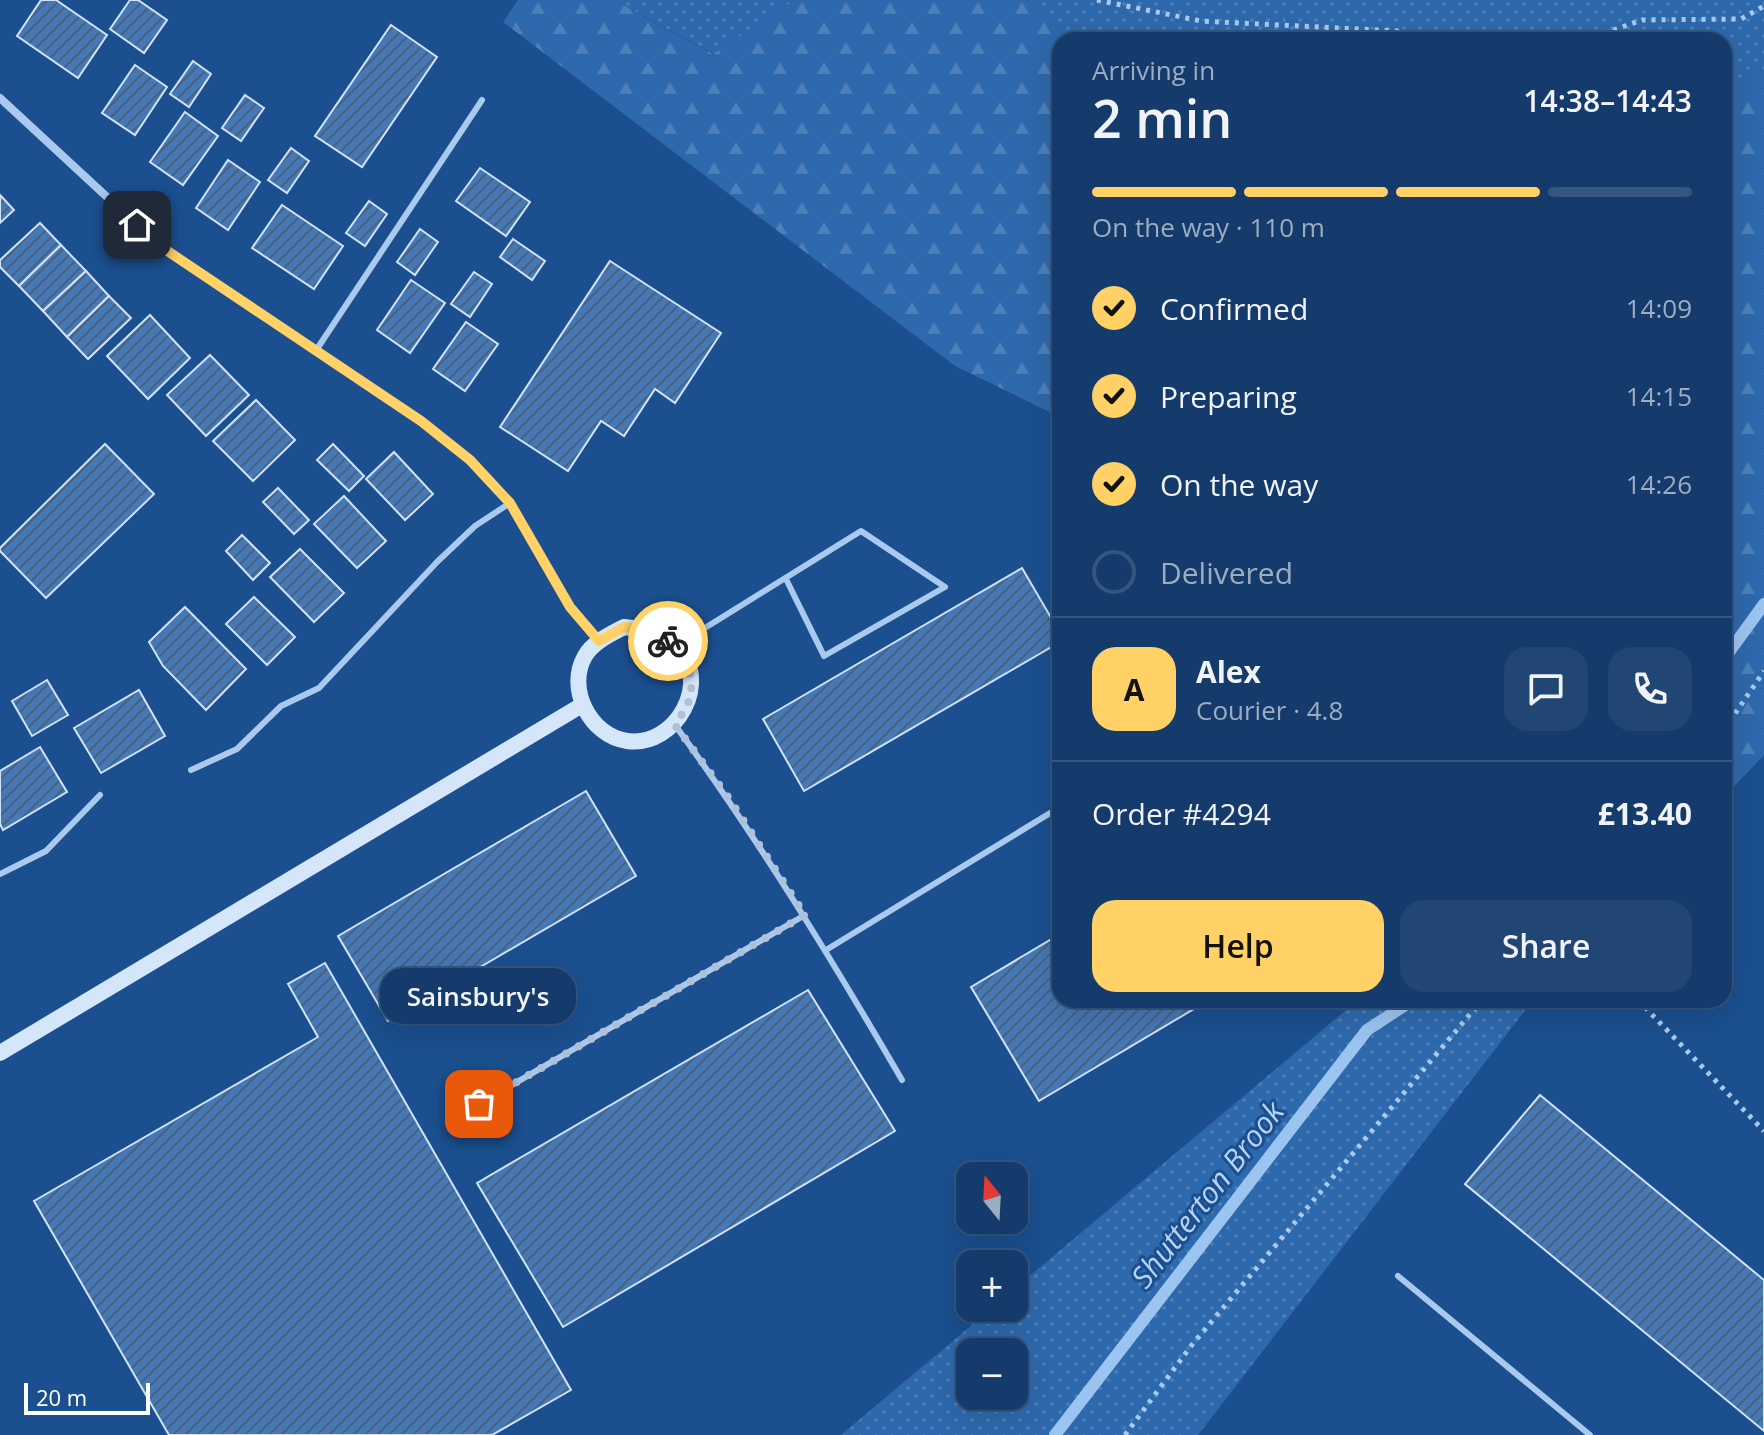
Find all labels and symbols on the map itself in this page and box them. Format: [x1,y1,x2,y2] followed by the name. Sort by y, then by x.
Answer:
[103,191,171,259] pin
[628,601,708,681] courier
[381,968,577,1024] callout: Sainsbury's
[445,1070,513,1138] pin
[1121,1091,1293,1296] water label: Shutterton Brook
[956,1162,1028,1234] north arrow
[24,1379,150,1415] scale bar

